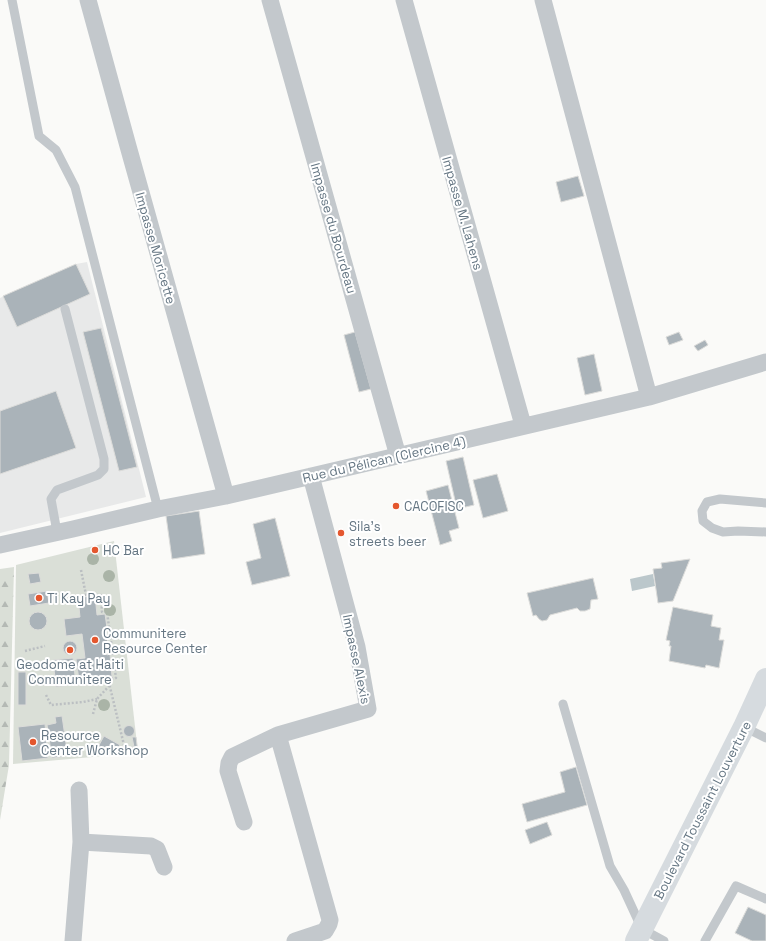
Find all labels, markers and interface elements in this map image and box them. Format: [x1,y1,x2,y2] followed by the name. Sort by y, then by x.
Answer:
[438,154,487,272] street label: Impasse M. Lahens
[307,161,360,295] street label: Impasse du Bourdeau
[131,190,180,306] street label: Impasse Moricette
[301,432,467,487] street label: Rue du Pélican (Clercine 4)
[404,498,464,515] place label: CACOFISC
[391,501,401,511] marker: CACOFISC
[349,518,426,550] place label: Sila's streets beer
[336,528,346,538] marker: Sila's streets beer
[103,542,144,559] place label: HC Bar
[90,545,100,555] marker: HC Bar
[47,590,111,607] place label: Ti Kay Pay
[34,593,44,603] marker: Ti Kay Pay
[339,613,374,706] street label: Impasse Alexis
[103,625,207,657] place label: Communitere Resource Center
[90,635,100,645] marker: Communitere Resource Center
[65,645,75,655] marker: Geodome at Haiti Communitere
[16,656,124,688] place label: Geodome at Haiti Communitere
[650,718,755,902] street label: Boulevard Toussaint Louverture
[41,727,149,759] place label: Resource Center Workshop
[28,737,38,747] marker: Resource Center Workshop

